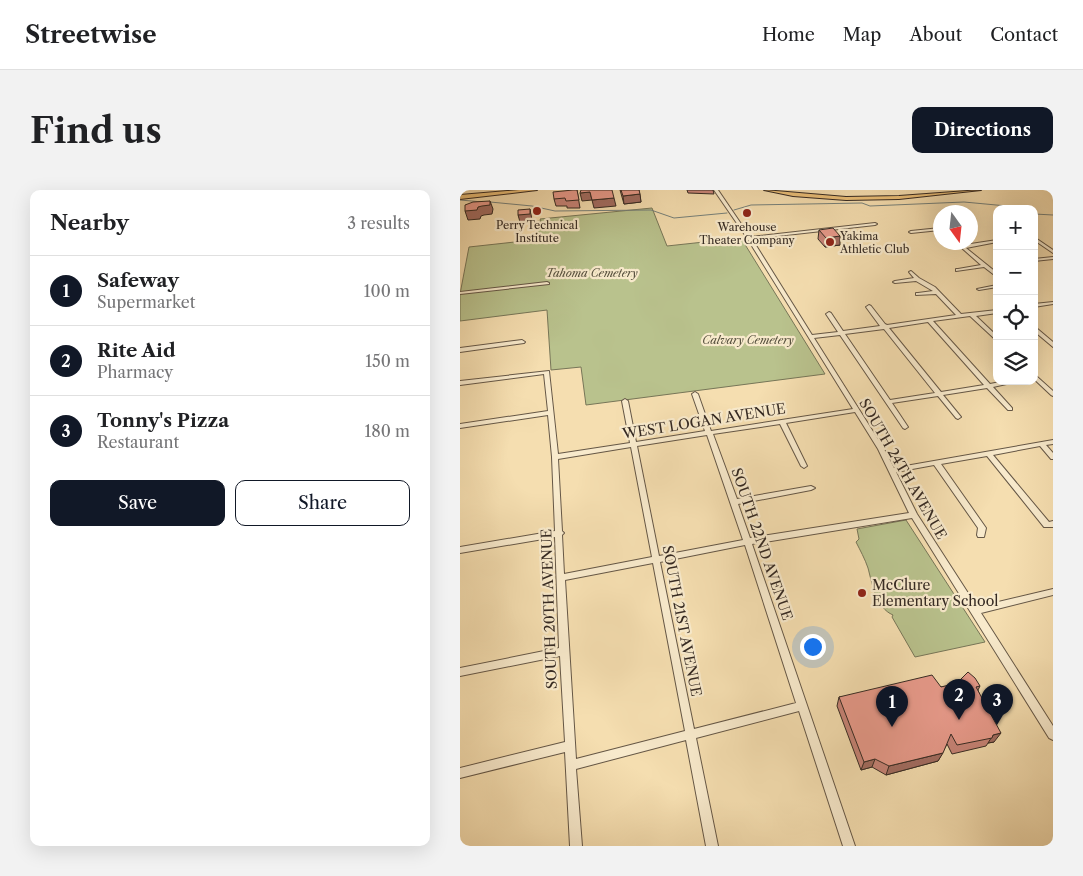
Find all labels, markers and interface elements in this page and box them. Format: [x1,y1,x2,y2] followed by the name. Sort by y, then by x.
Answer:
[25,20,157,49] text: Streetwise
[762,24,815,46] text: Home
[843,24,881,46] text: Map
[909,24,962,46] text: About
[990,24,1058,46] text: Contact
[912,107,1053,153] button: Directions
[30,109,162,152] text: Find us
[531,205,543,217] marker: Perry Technical Institute
[933,205,978,250] north arrow
[993,205,1038,385] map controls
[993,205,1038,250] button: +
[741,207,753,219] marker: Warehouse Theater Company
[50,210,129,235] text: Nearby
[347,213,410,233] text: 3 results
[496,218,579,245] place label: Perry Technical Institute
[699,220,795,247] place label: Warehouse Theater Company
[839,229,910,256] place label: Yakima Athletic Club
[824,236,836,248] marker: Yakima Athletic Club
[993,250,1038,295] button: −
[546,266,638,280] park label: Tahoma Cemetery
[97,269,179,292] text: Safeway
[62,281,70,301] text: 1
[364,281,410,301] text: 100 m
[97,292,195,312] text: Supermarket
[993,295,1038,340] button: locate
[702,333,794,347] park label: Calvary Cemetery
[97,339,176,362] text: Rite Aid
[993,340,1038,385] button: layers
[61,351,71,371] text: 2
[365,351,410,371] text: 150 m
[97,362,173,382] text: Pharmacy
[855,395,951,543] street label: SOUTH 24TH AVENUE
[620,399,787,443] street label: WEST LOGAN AVENUE
[97,409,229,432] text: Tonny's Pizza
[61,421,71,441] text: 3
[364,421,410,441] text: 180 m
[97,432,179,452] text: Restaurant
[727,465,797,623] street label: SOUTH 22ND AVENUE
[50,480,225,526] button: Save
[235,480,410,526] button: Share
[537,528,561,690] street label: SOUTH 20TH AVENUE
[659,544,705,698] street label: SOUTH 21ST AVENUE
[872,576,998,610] place label: McClure Elementary School
[856,587,868,599] marker: McClure Elementary School
[800,634,826,660] your location
[943,679,975,720] pin: 2
[981,684,1013,725] pin: 3
[876,686,908,727] pin: 1

